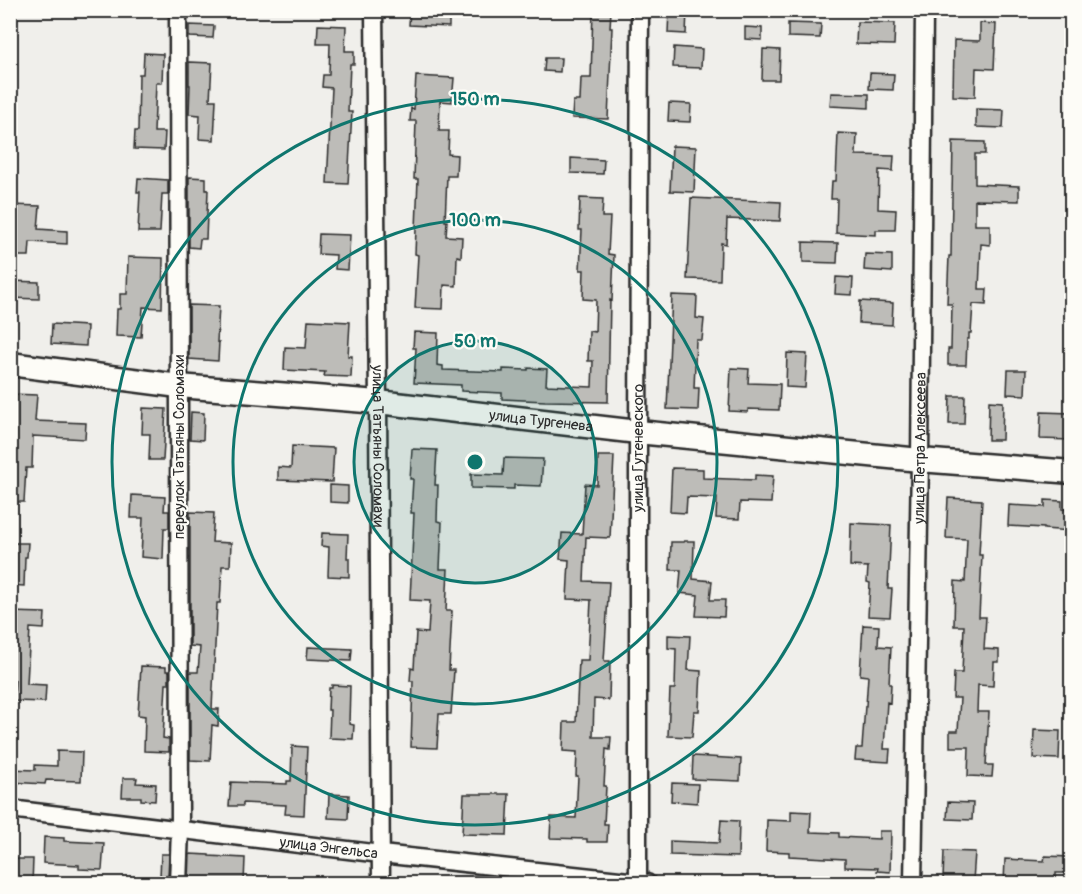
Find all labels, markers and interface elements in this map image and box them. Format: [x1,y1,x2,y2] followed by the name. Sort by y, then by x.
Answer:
[451,88,500,111] text: 150 m
[449,209,501,232] text: 100 m
[454,330,496,353] text: 50 m
[170,355,189,539] street label: переулок Татьяны Соломахи
[368,364,388,527] street label: улица Татьяны Соломахи
[910,372,931,525] street label: улица Петра Алексеева
[629,384,648,513] street label: улица Гутеневского
[487,406,594,437] street label: улица Тургенева
[465,452,485,472] centre of rings
[277,833,379,864] street label: улица Энгельса

